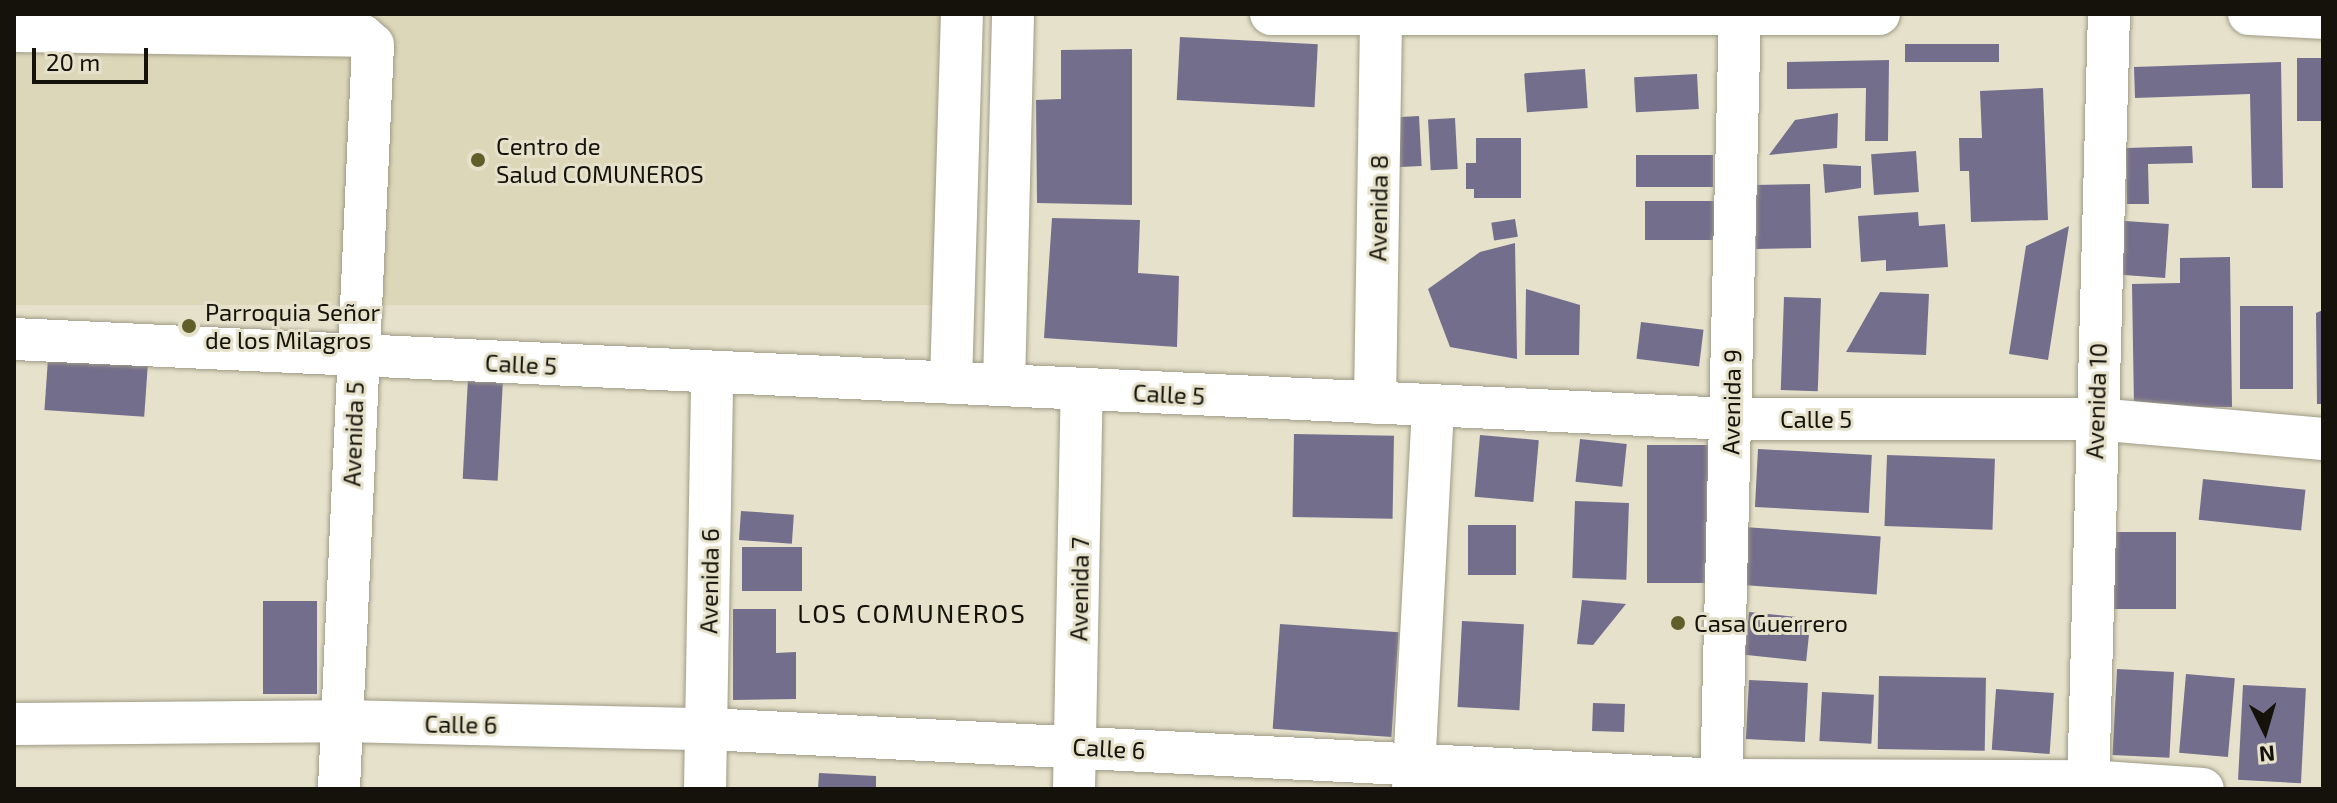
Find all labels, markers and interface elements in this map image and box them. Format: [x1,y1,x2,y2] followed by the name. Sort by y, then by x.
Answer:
[36,32,152,82] scale bar
[46,47,100,76] text: 20 m
[496,132,704,188] place label: Centro de Salud COMUNEROS
[467,149,489,171] marker: Centro de Salud COMUNEROS
[1363,154,1393,262] street label: Avenida 8
[205,298,380,354] place label: Parroquia Señor de los Milagros
[180,317,198,335] marker: Parroquia Señor de los Milagros
[2080,342,2112,460] street label: Avenida 10
[484,348,558,380] street label: Calle 5
[1716,349,1746,455] street label: Avenida 9
[1132,378,1206,410] street label: Calle 5
[337,381,369,487] street label: Avenida 5
[1780,405,1852,433] street label: Calle 5
[694,528,724,634] street label: Avenida 6
[1064,537,1094,641] street label: Avenida 7
[797,597,1027,629] district label: LOS COMUNEROS
[1694,609,1848,637] place label: Casa Guerrero
[1669,614,1687,632] marker: Casa Guerrero
[2225,691,2305,771] north arrow
[424,709,498,739] street label: Calle 6
[1072,732,1146,764] street label: Calle 6
[2258,741,2276,769] text: N

